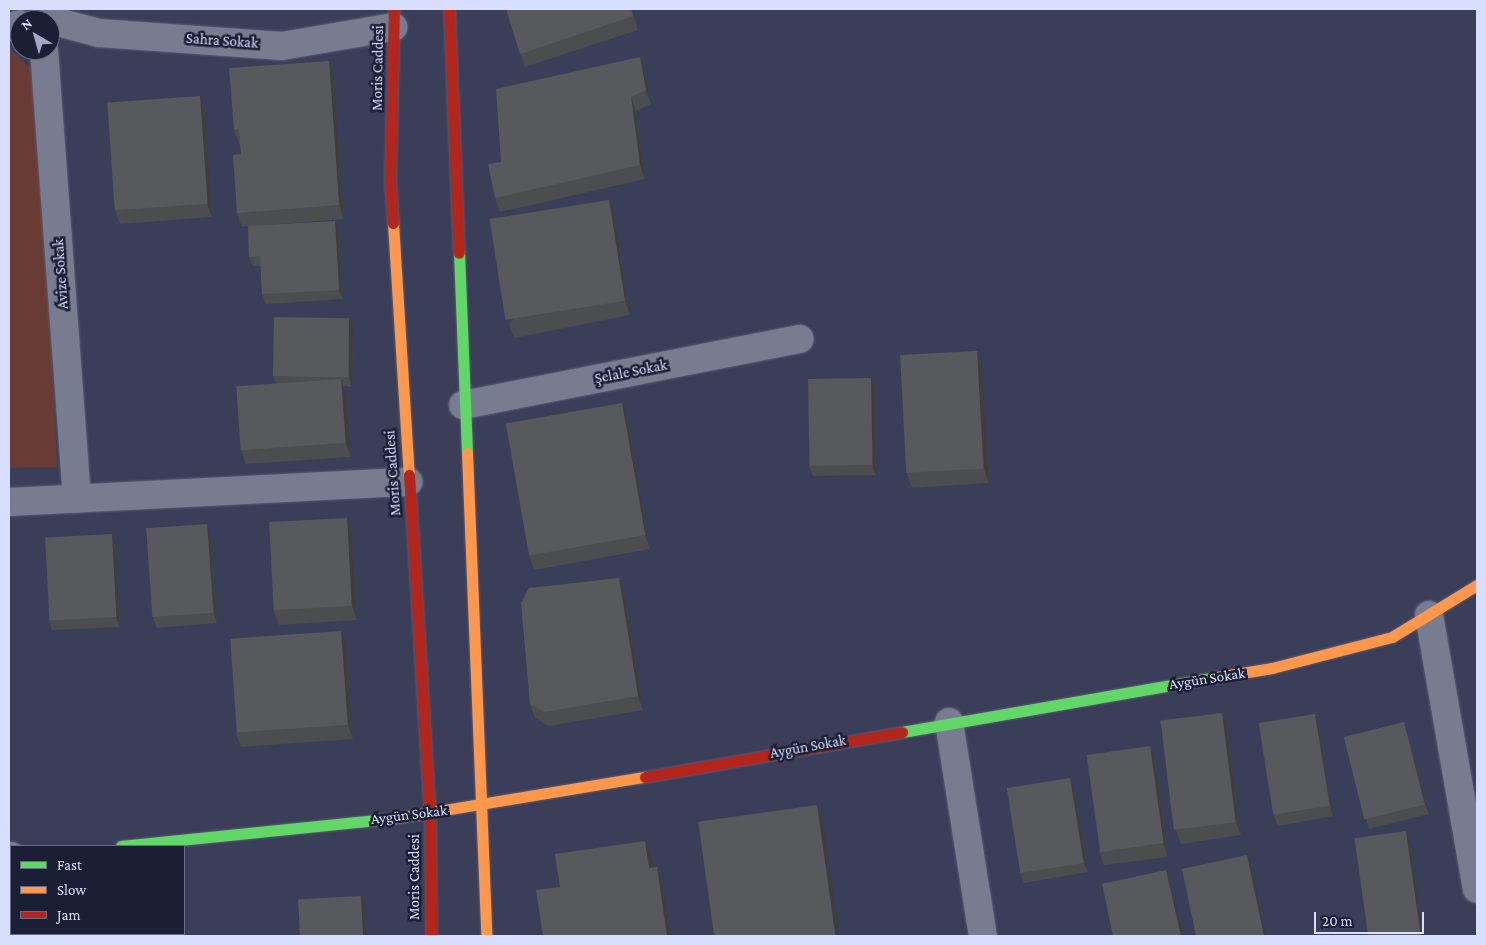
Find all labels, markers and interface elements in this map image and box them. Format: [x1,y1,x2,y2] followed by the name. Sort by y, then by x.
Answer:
[10,10,60,60] north arrow
[18,15,35,33] text: N
[368,25,388,111] street label: Moris Caddesi
[185,29,259,53] street label: Sahra Sokak
[50,238,72,310] street label: Avize Sokak
[593,356,669,388] street label: Şelale Sokak
[381,430,405,516] street label: Moris Caddesi
[1168,664,1246,694] street label: Aygün Sokak
[769,731,847,763] street label: Aygün Sokak
[370,801,448,829] street label: Aygün Sokak
[406,834,424,920] street label: Moris Caddesi
[10,845,185,935] legend
[57,857,82,873] text: Fast
[57,882,86,898] text: Slow
[1316,902,1426,934] scale bar
[57,907,80,923] text: Jam
[1322,913,1353,929] text: 20 m

